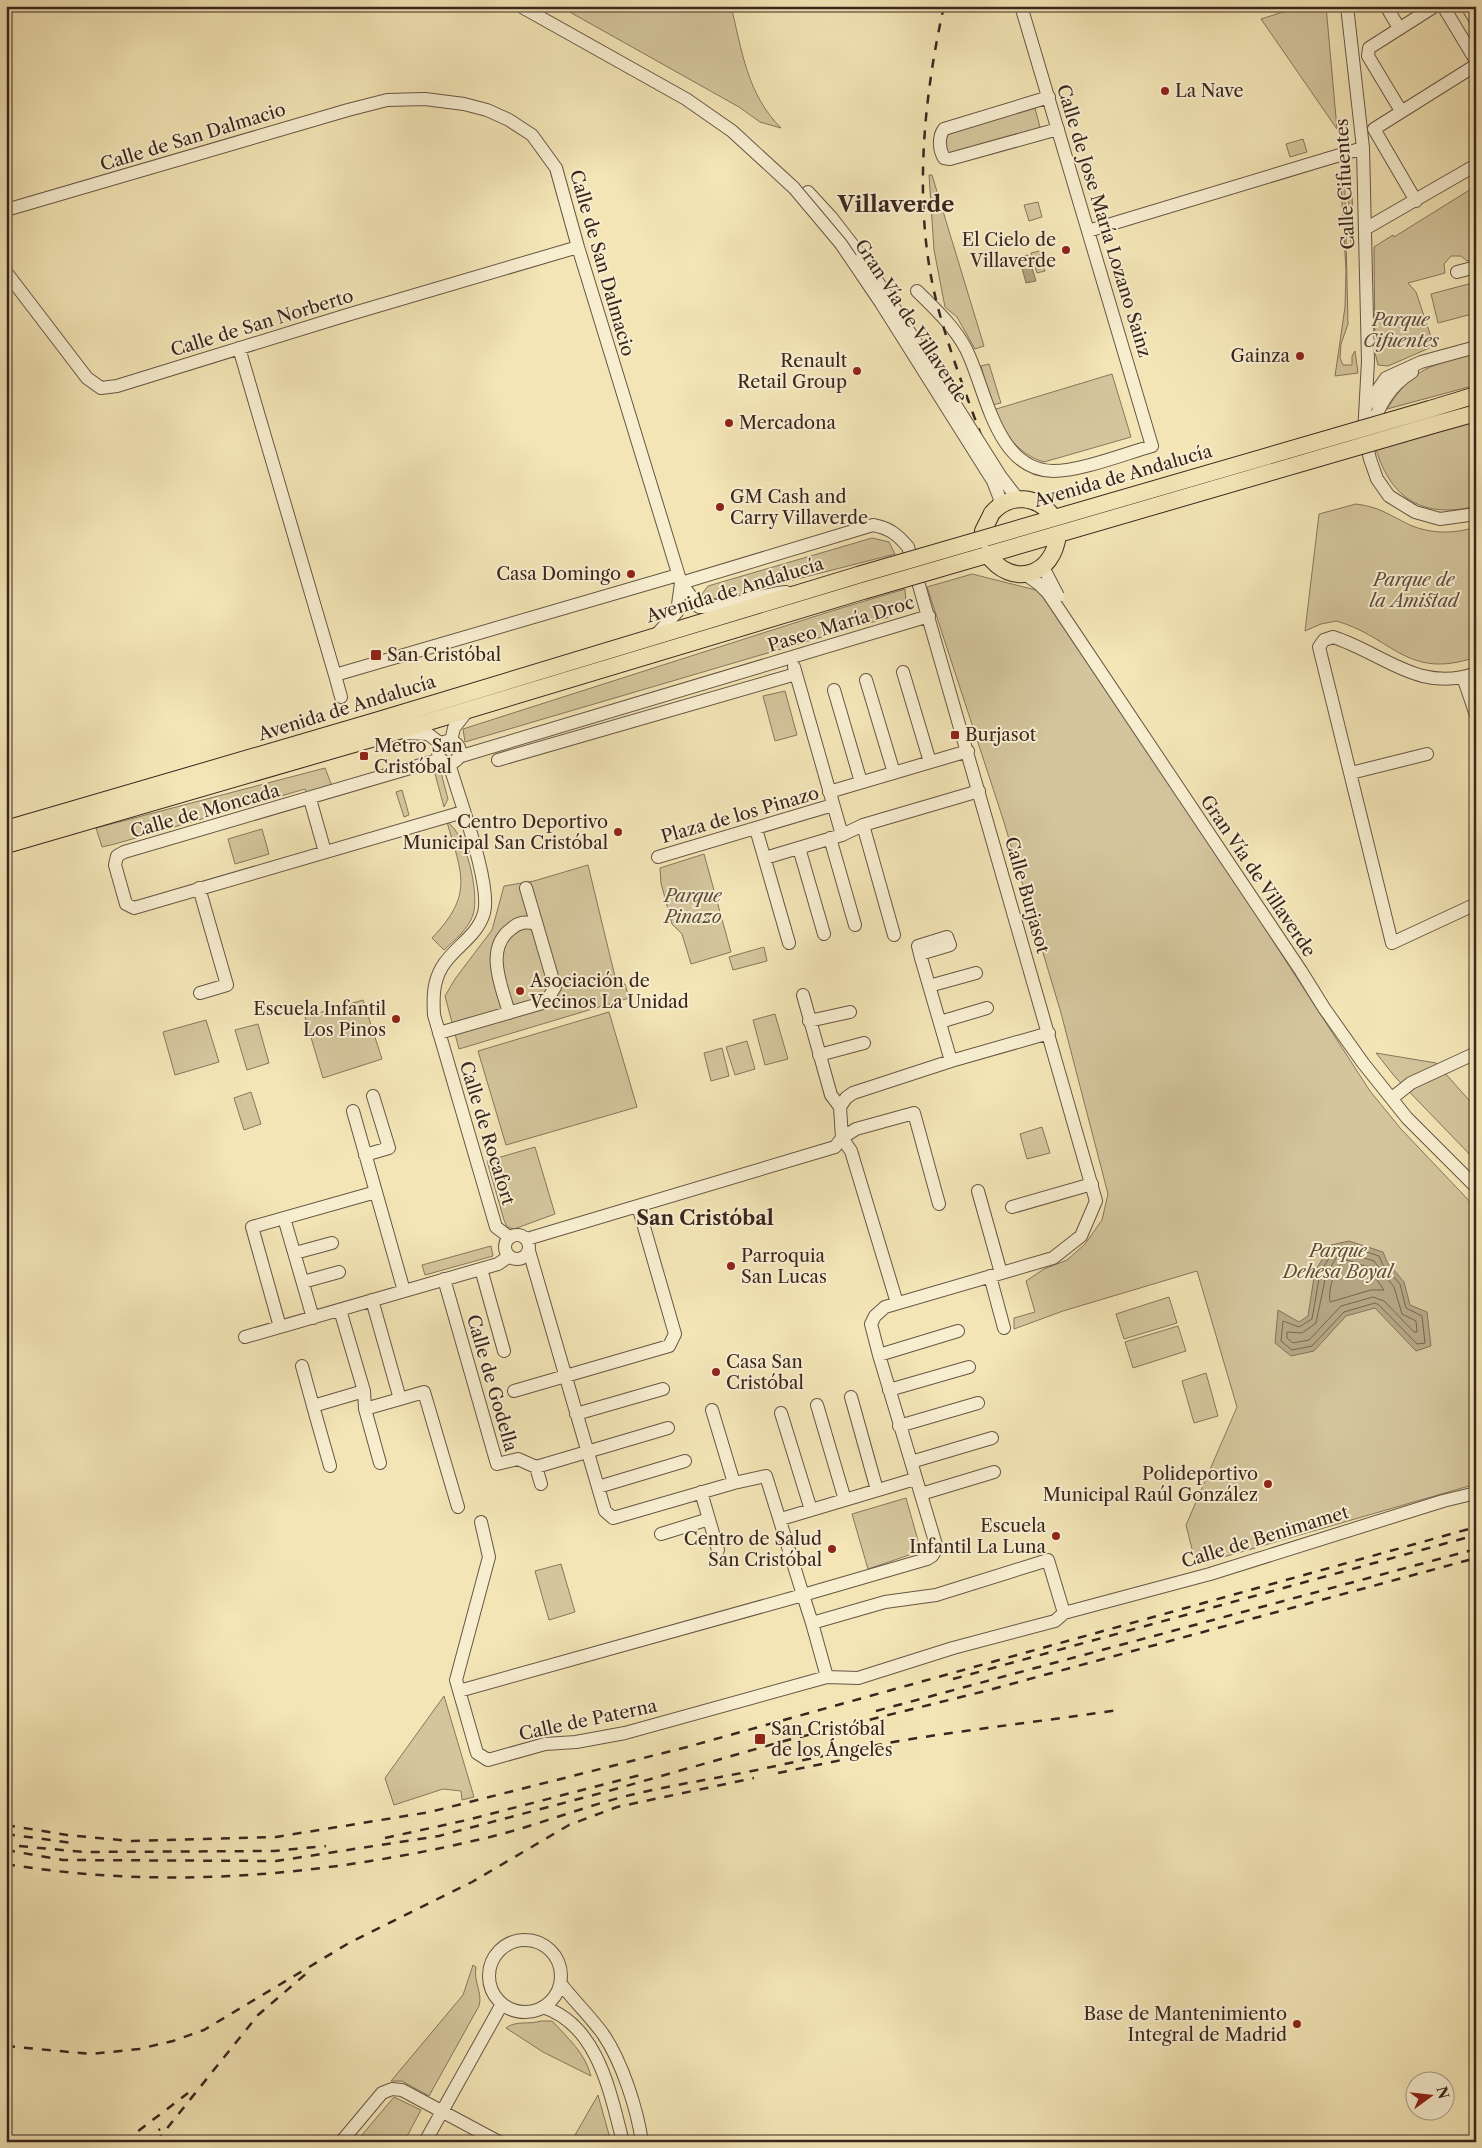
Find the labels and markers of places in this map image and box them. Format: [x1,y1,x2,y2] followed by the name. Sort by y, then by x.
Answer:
[1175,80,1244,102] place label: La Nave
[1159,85,1171,97] marker: La Nave
[962,229,1056,272] place label: El Cielo de Villaverde
[1060,244,1072,256] marker: El Cielo de Villaverde
[1230,345,1290,367] place label: Gainza
[737,350,848,393] place label: Renault Retail Group
[1294,350,1306,362] marker: Gainza
[851,365,863,377] marker: Renault Retail Group
[739,412,836,434] place label: Mercadona
[723,417,735,429] marker: Mercadona
[730,486,868,529] place label: GM Cash and Carry Villaverde
[714,501,726,513] marker: GM Cash and Carry Villaverde
[496,563,621,585] place label: Casa Domingo
[625,568,637,580] marker: Casa Domingo
[387,644,501,666] place label: San Cristóbal
[369,648,383,662] marker: San Cristóbal
[965,724,1037,746] place label: Burjasot
[949,729,961,741] marker: Burjasot
[374,735,463,778] place label: Metro San Cristóbal
[358,750,370,762] marker: Metro San Cristóbal
[403,811,608,854] place label: Centro Deportivo Municipal San Cristóbal
[612,826,624,838] marker: Centro Deportivo Municipal San Cristóbal
[529,970,689,1013] place label: Asociación de Vecinos La Unidad
[514,985,526,997] marker: Asociación de Vecinos La Unidad
[253,998,386,1041] place label: Escuela Infantil Los Pinos
[390,1013,402,1025] marker: Escuela Infantil Los Pinos
[741,1245,827,1288] place label: Parroquia San Lucas
[725,1260,737,1272] marker: Parroquia San Lucas
[726,1351,804,1394] place label: Casa San Cristóbal
[710,1366,722,1378] marker: Casa San Cristóbal
[1043,1463,1258,1506] place label: Polideportivo Municipal Raúl González
[1262,1478,1274,1490] marker: Polideportivo Municipal Raúl González
[909,1515,1046,1558] place label: Escuela Infantil La Luna
[684,1528,822,1571] place label: Centro de Salud San Cristóbal
[1050,1530,1062,1542] marker: Escuela Infantil La Luna
[826,1543,838,1555] marker: Centro de Salud San Cristóbal
[771,1718,893,1761] place label: San Cristóbal de los Ángeles
[753,1732,767,1746] marker: San Cristóbal de los Ángeles
[1083,2003,1287,2046] place label: Base de Mantenimiento Integral de Madrid
[1291,2018,1303,2030] marker: Base de Mantenimiento Integral de Madrid

